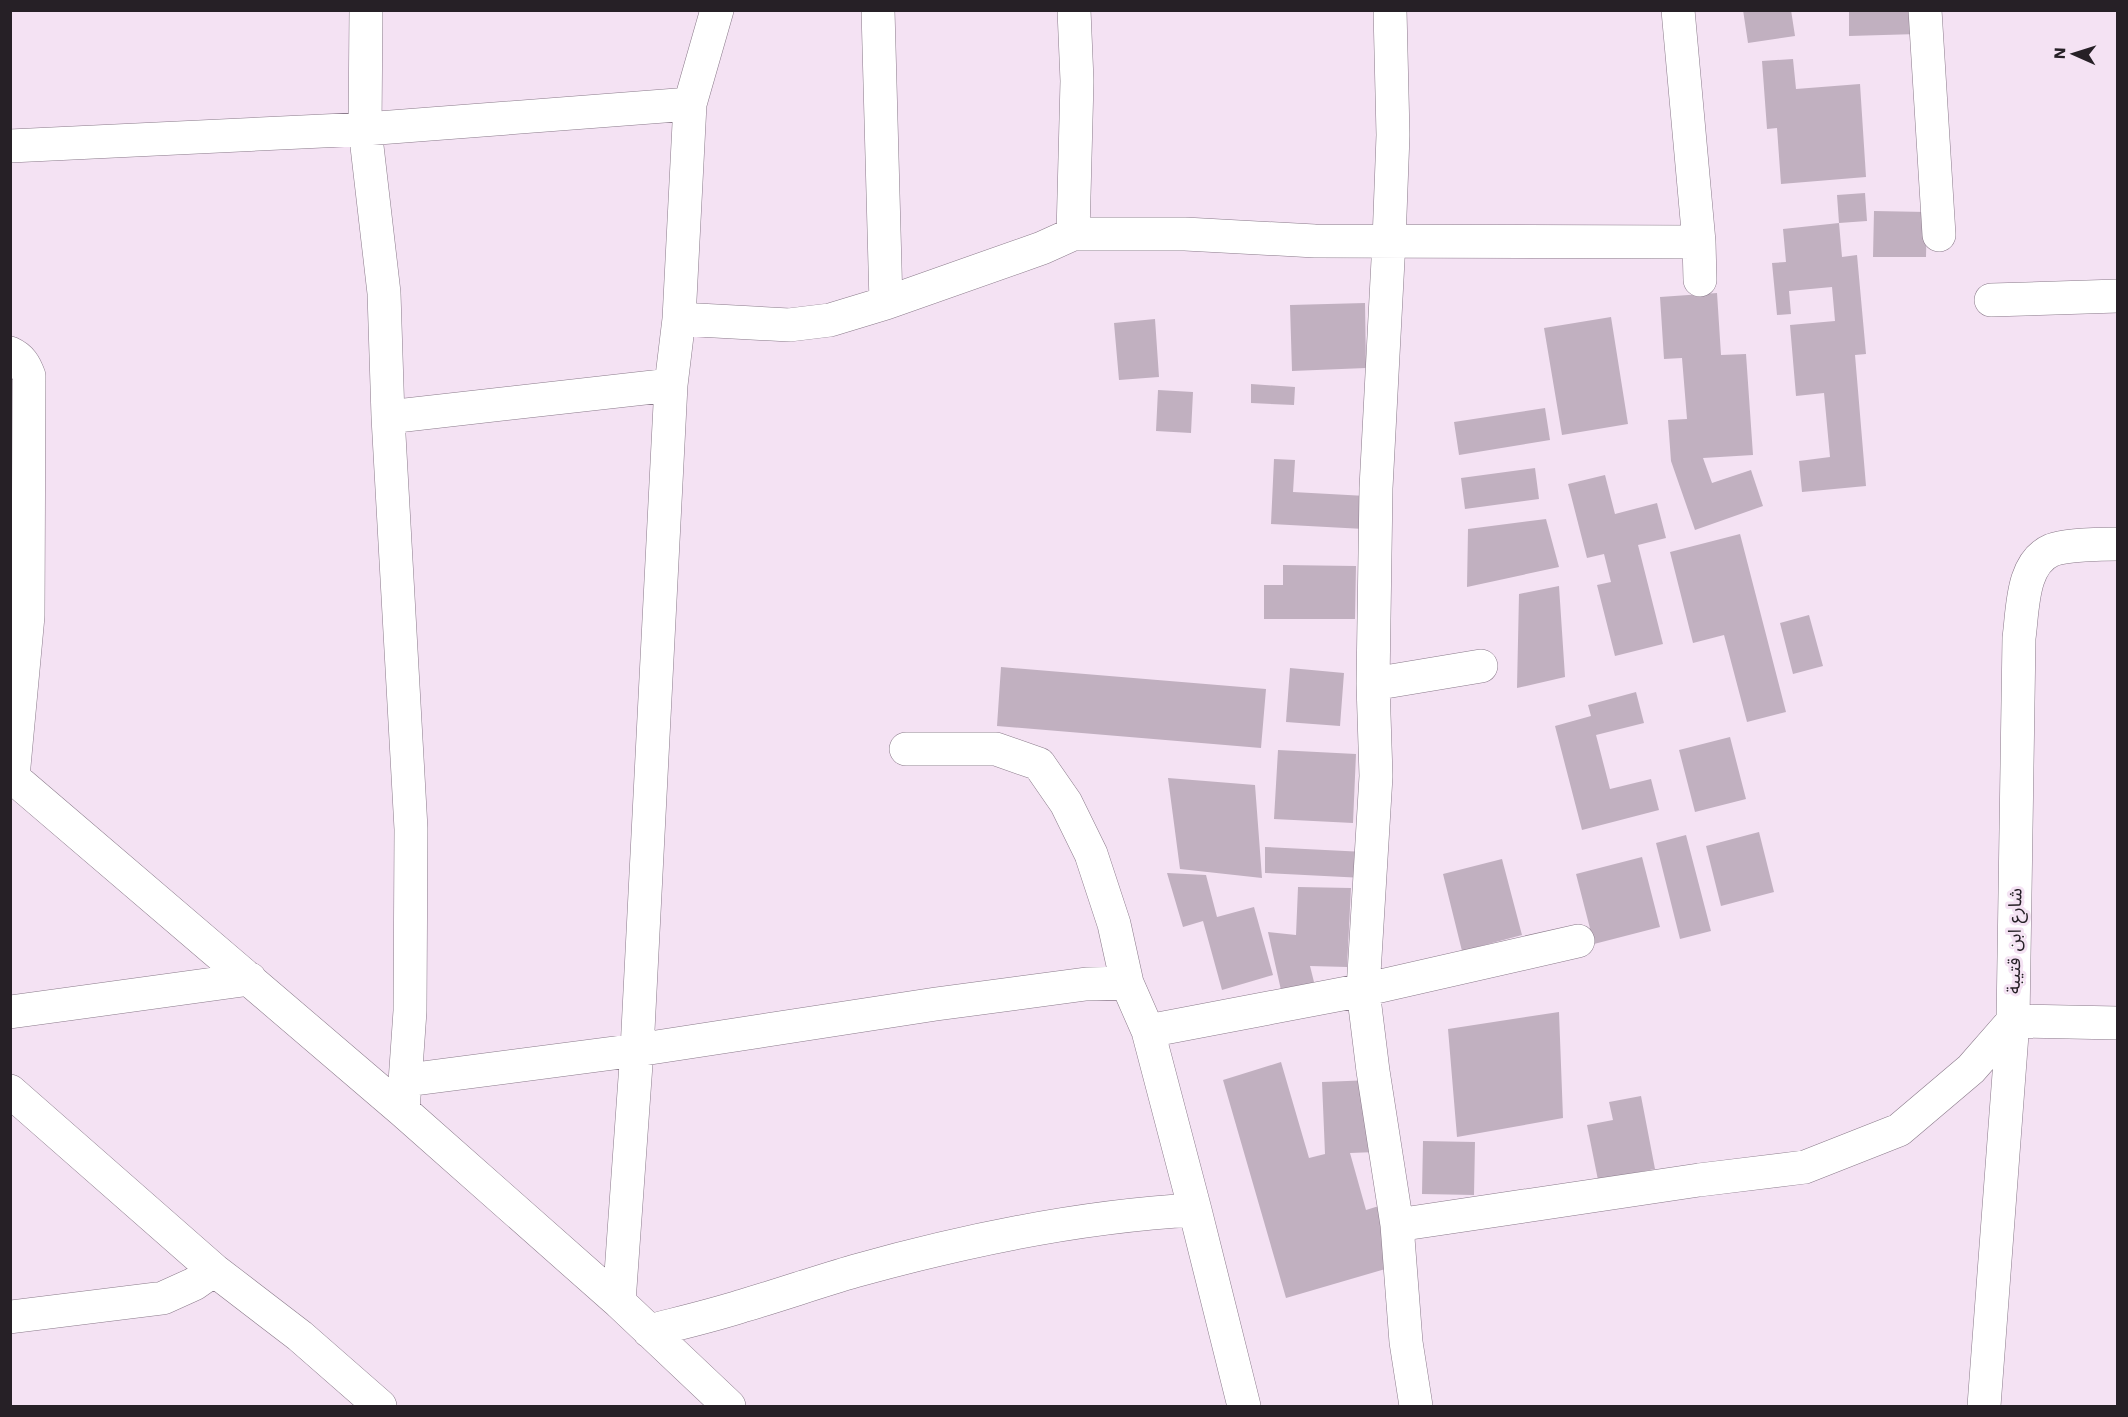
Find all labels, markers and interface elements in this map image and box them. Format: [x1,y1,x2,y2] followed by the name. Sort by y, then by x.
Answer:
[2044,24,2104,84] north arrow
[2050,47,2069,60] text: N
[2003,888,2029,994] street label: شارع ابن قتيبة

